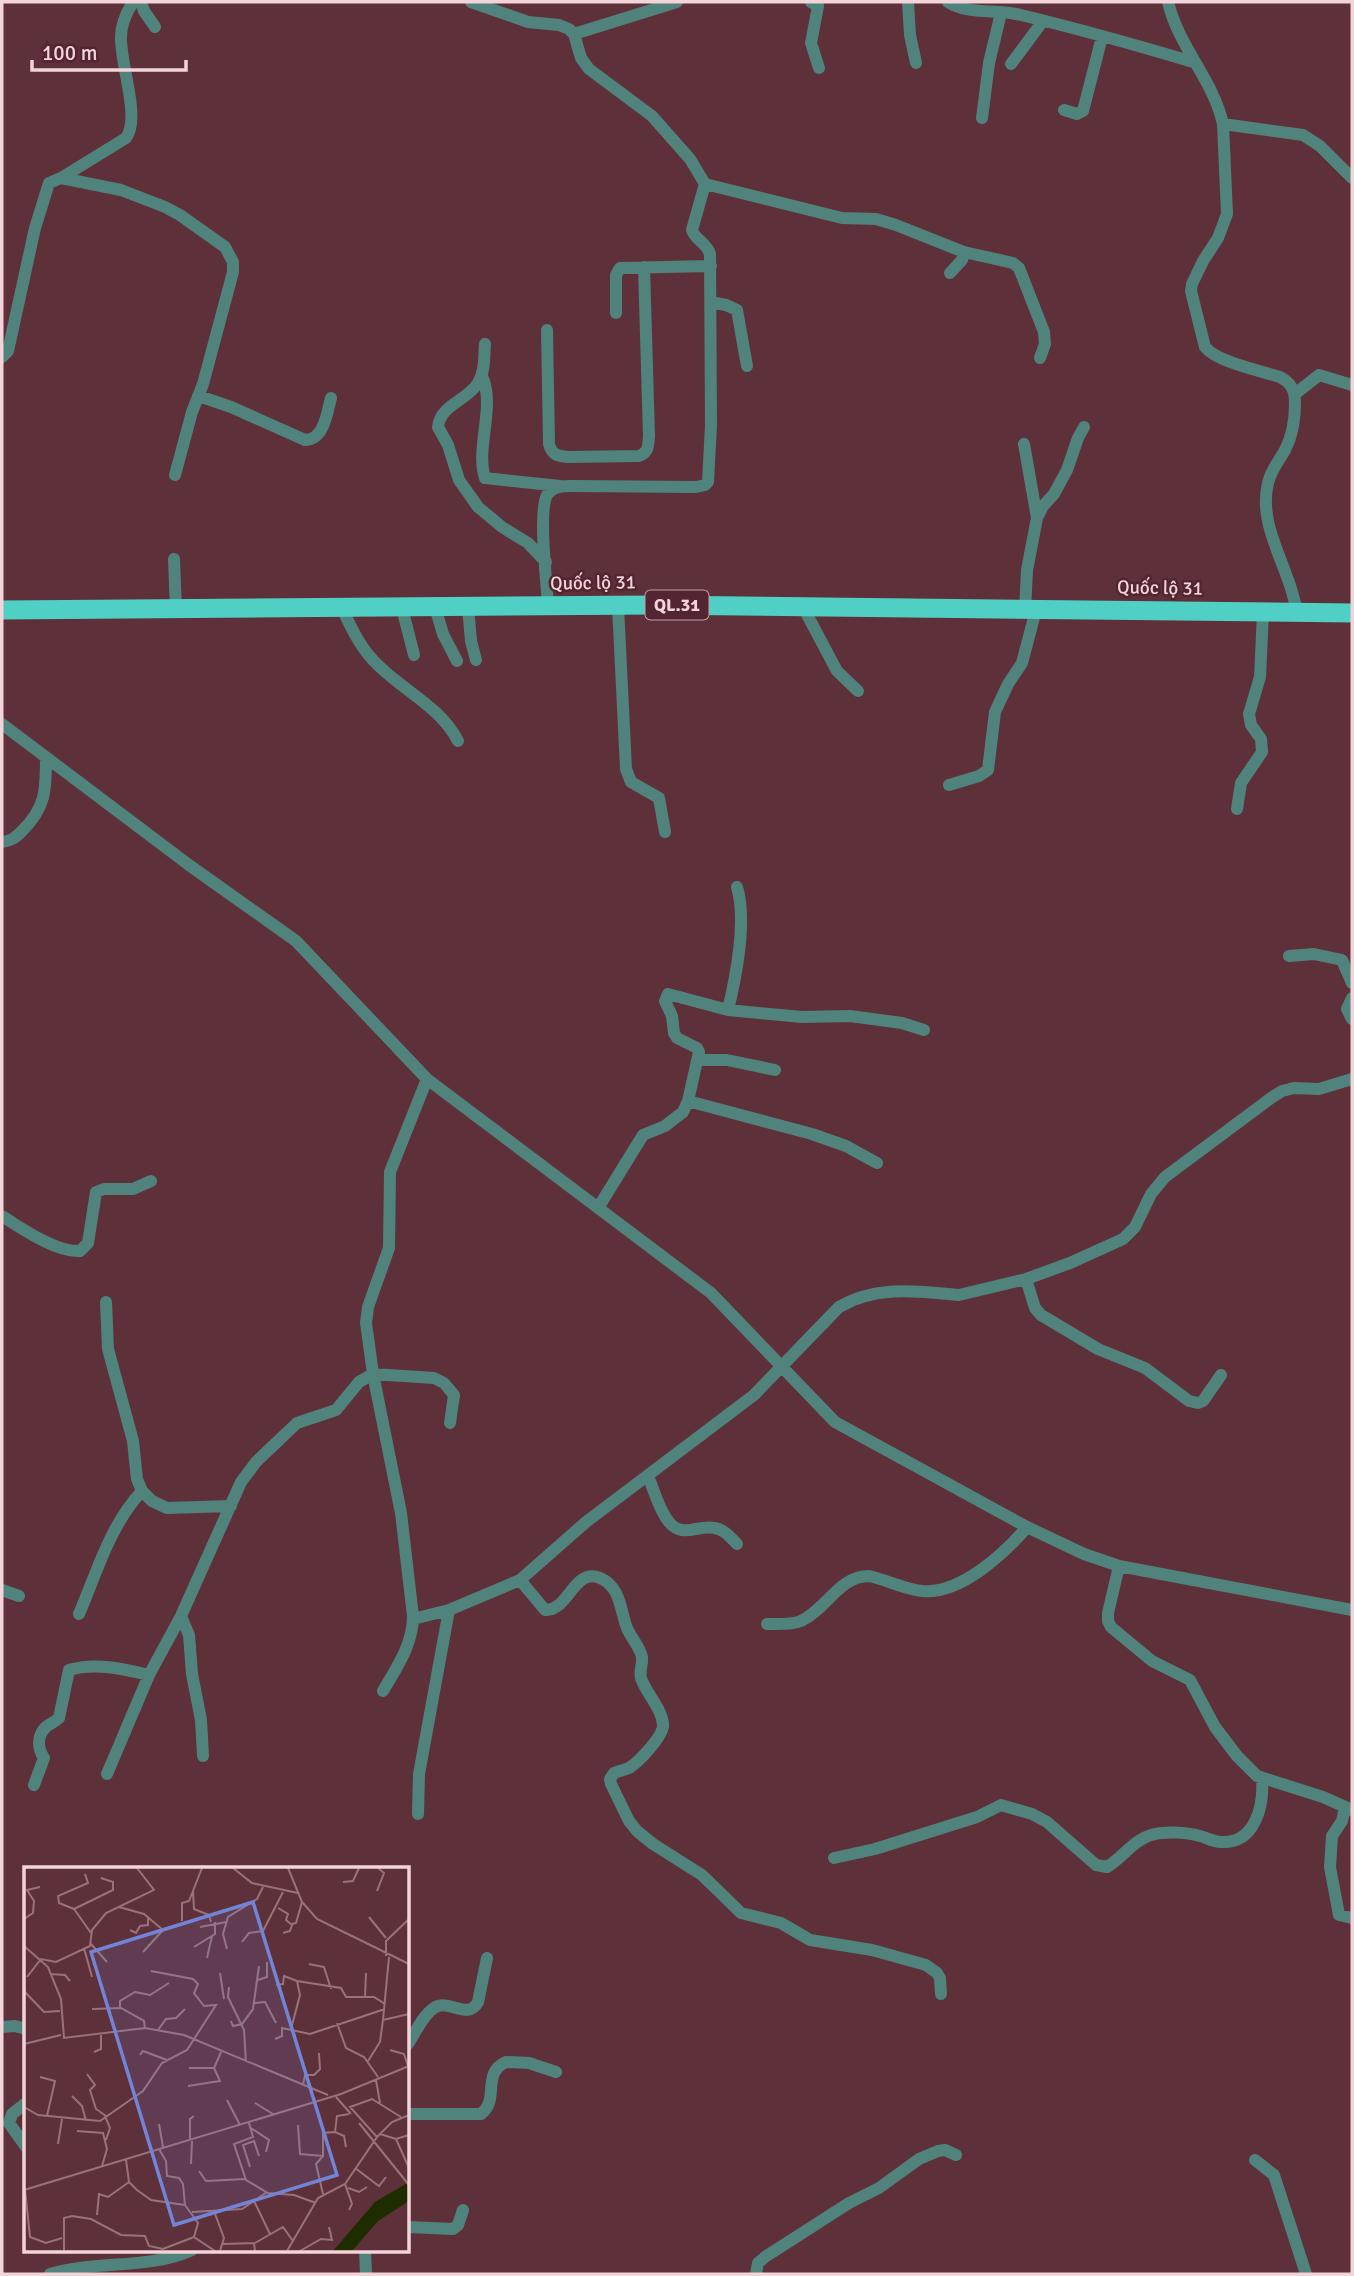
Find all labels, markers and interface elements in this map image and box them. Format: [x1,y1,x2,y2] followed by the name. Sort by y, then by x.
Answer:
[32,28,186,72] scale bar
[42,40,97,66] text: 100 m
[550,570,636,596] street label: Quốc lộ 31
[1117,575,1203,601] street label: Quốc lộ 31
[646,590,708,620] road number: QL.31
[24,1867,410,2252] inset map

